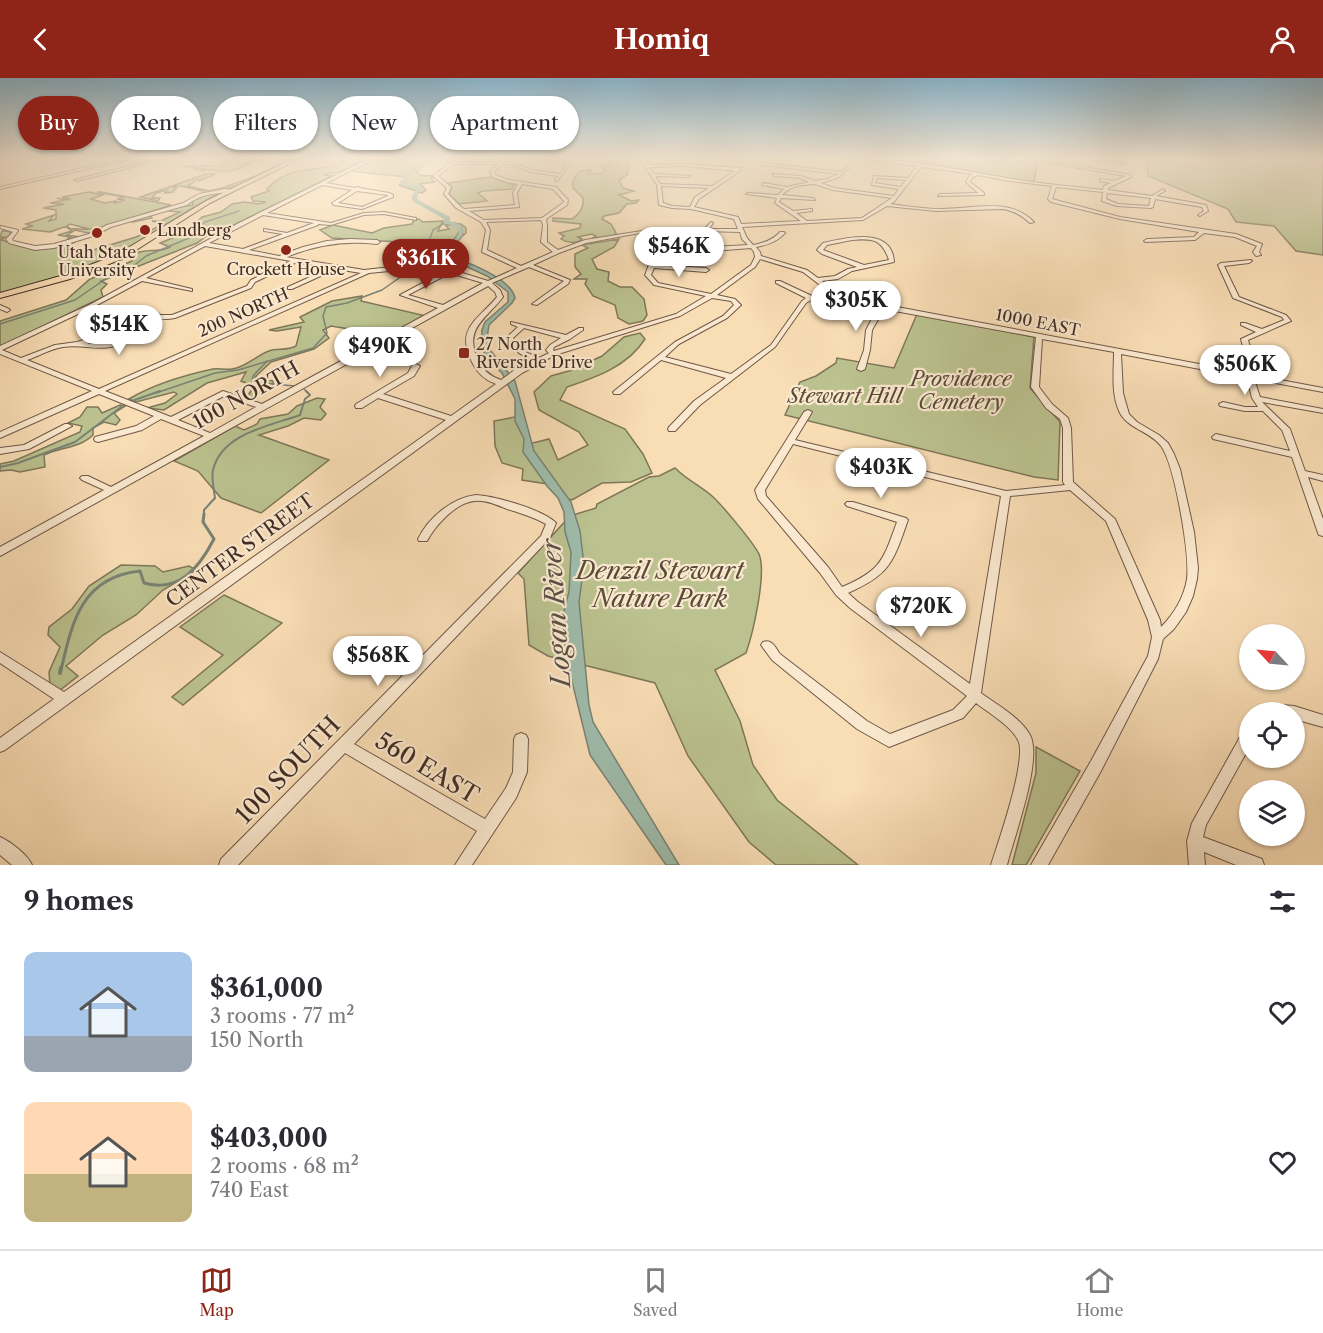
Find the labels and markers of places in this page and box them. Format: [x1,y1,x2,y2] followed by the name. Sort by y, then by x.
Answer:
[157,220,231,240] place label: Lundberg
[138,223,152,237] marker: Lundberg
[90,226,104,240] marker: Utah State University
[637,227,721,278] pin: $546K
[384,239,468,290] pin: $361K
[58,242,137,280] place label: Utah State University
[279,243,293,257] marker: Crockett House
[226,259,346,279] place label: Crockett House
[814,281,898,332] pin: $305K
[77,305,161,356] pin: $514K
[338,327,422,378] pin: $490K
[476,334,593,372] place label: 27 North Riverside Drive
[1203,345,1287,396] pin: $506K
[457,346,471,360] marker: 27 North Riverside Drive
[839,448,923,499] pin: $403K
[879,587,963,638] pin: $720K
[336,636,420,687] pin: $568K

